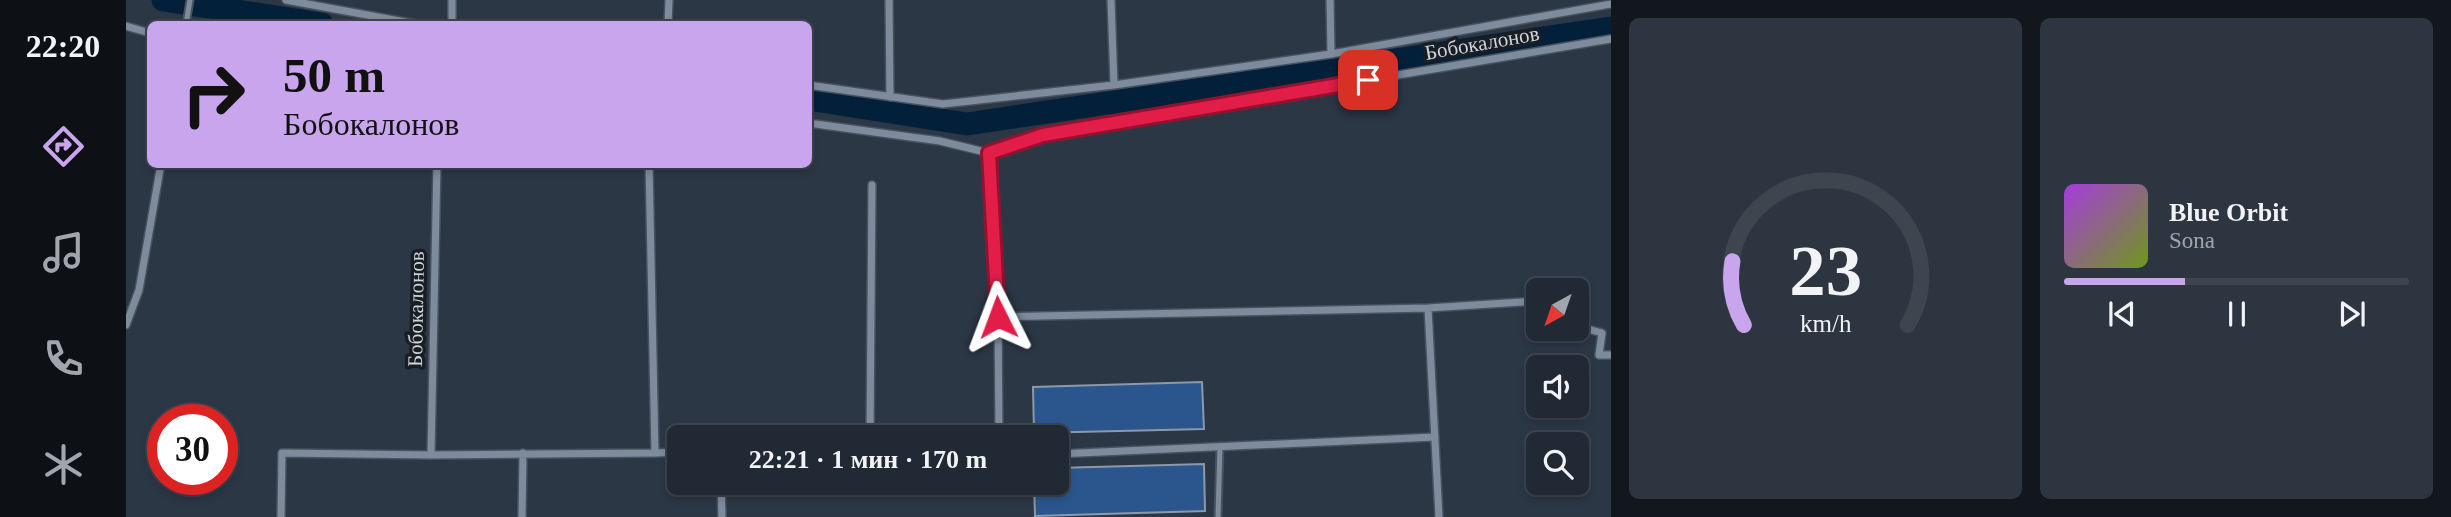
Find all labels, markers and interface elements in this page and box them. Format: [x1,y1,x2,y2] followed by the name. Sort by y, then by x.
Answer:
[1423,21,1541,65] street label: Бобокалонов
[26,28,100,64] text: 22:20
[283,48,385,103] text: 50 m
[168,49,259,140] icon: right
[1338,50,1398,110] pin
[1349,61,1387,99] icon: arrive
[283,106,459,142] text: Бобокалонов
[39,122,88,171] icon: directions
[2169,198,2288,227] text: Blue Orbit
[39,228,88,277] icon: music
[2169,228,2215,253] text: Sona
[1789,230,1862,311] text: 23
[403,251,429,367] street label: Бобокалонов
[1526,278,1589,341] north arrow
[1526,278,1589,495] map controls
[961,280,1035,354] position arrow
[2103,295,2141,333] icon: previous
[2218,295,2256,333] icon: pause
[2333,295,2371,333] icon: next
[1800,309,1852,336] text: km/h
[39,334,88,383] icon: phone
[1526,355,1589,418] button: sound
[147,404,238,495] speed limit sign: 30
[1526,432,1589,495] button: search
[39,440,88,489] icon: climate
[749,445,987,474] text: 22:21 · 1 мин · 170 m

